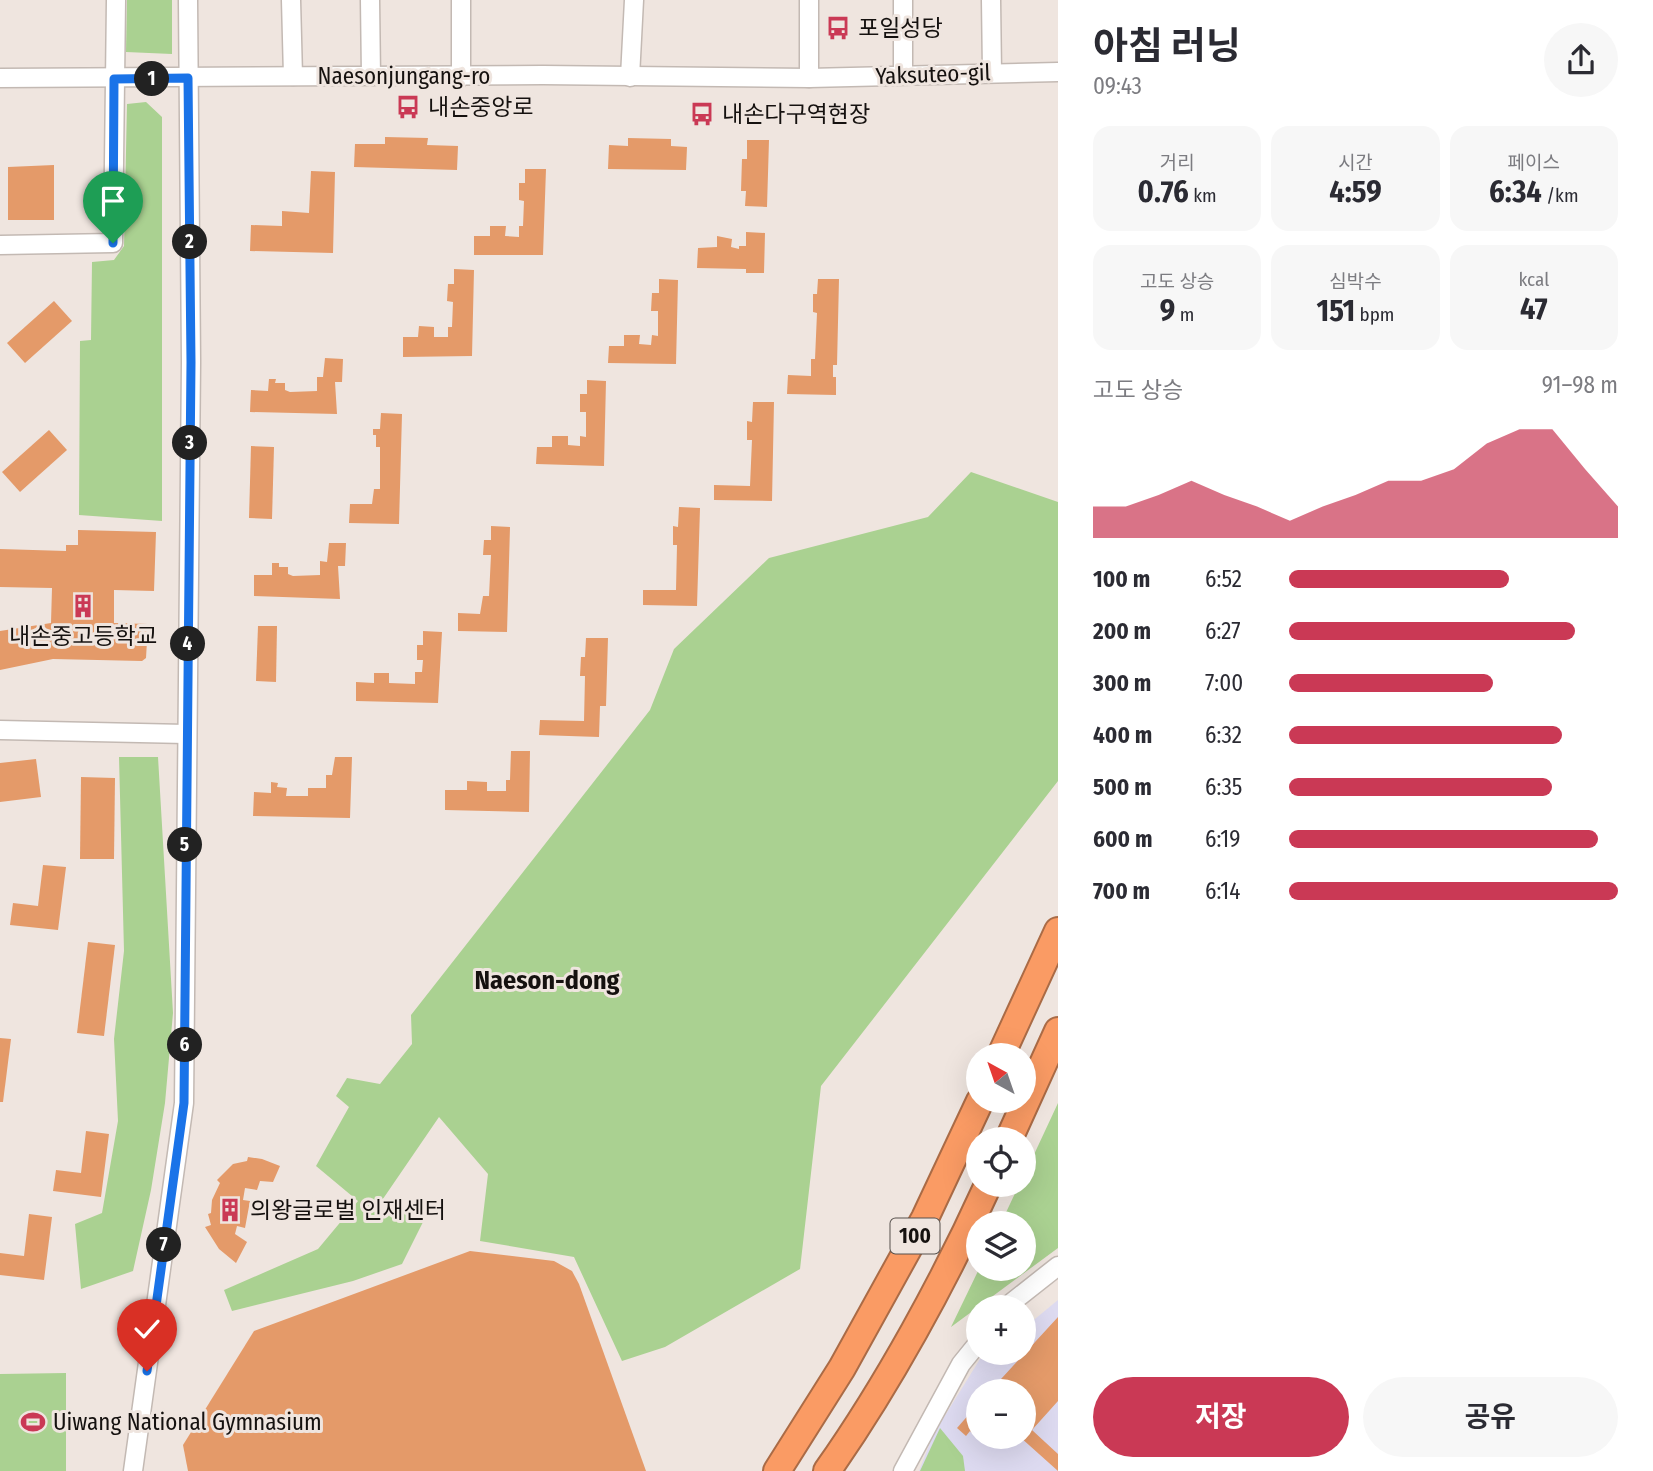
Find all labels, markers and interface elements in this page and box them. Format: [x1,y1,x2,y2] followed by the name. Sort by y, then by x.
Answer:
[824,14,852,42] bus stop icon: 포일성당
[858,14,943,42] place label: 포일성당
[1093,23,1241,69] text: 아침 러닝
[1544,23,1618,97] button: share
[875,58,991,90] street label: Yaksuteo-gil
[134,62,170,96] pin: 1
[318,62,490,90] street label: Naesonjungang-ro
[147,67,156,90] text: 1
[1093,72,1142,100] text: 09:43
[394,93,422,121] bus stop icon: 내손중앙로
[428,93,534,121] place label: 내손중앙로
[688,100,716,128] bus stop icon: 내손다구역현장
[722,100,870,128] place label: 내손다구역현장
[1160,151,1195,174] text: 거리
[1338,151,1373,174] text: 시간
[1508,151,1560,174] text: 페이스
[83,171,143,243] pin
[1138,174,1189,210] text: 0.76
[1329,174,1382,210] text: 4:59
[1489,174,1542,210] text: 6:34
[94,182,132,220] icon: arrive
[1189,184,1217,207] text: km
[1542,184,1579,207] text: /km
[172,224,208,260] pin: 2
[185,230,194,253] text: 2
[1518,268,1549,291] text: kcal
[1140,270,1214,293] text: 고도 상승
[1329,270,1382,293] text: 심박수
[1520,291,1548,327] text: 47
[1160,293,1175,329] text: 9
[1317,293,1355,329] text: 151
[1175,303,1194,326] text: m
[1355,303,1394,326] text: bpm
[1542,371,1618,399] text: 91–98 m
[1093,376,1183,404] text: 고도 상승
[172,426,208,460] pin: 3
[185,431,194,454] text: 3
[1093,565,1150,593] text: 100 m
[1205,565,1242,593] text: 6:52
[69,592,97,620] building icon: 내손중고등학교
[1093,617,1151,645] text: 200 m
[1205,617,1241,645] text: 6:27
[9,622,157,650] place label: 내손중고등학교
[170,626,206,662] pin: 4
[183,632,192,655] text: 4
[1093,669,1151,697] text: 300 m
[1205,669,1243,697] text: 7:00
[1093,721,1152,749] text: 400 m
[1205,721,1242,749] text: 6:32
[1093,773,1152,801] text: 500 m
[1205,773,1242,801] text: 6:35
[1093,825,1152,853] text: 600 m
[1205,825,1241,853] text: 6:19
[168,828,202,862] pin: 5
[180,833,189,856] text: 5
[1093,877,1150,905] text: 700 m
[1205,877,1240,905] text: 6:14
[475,965,620,996] district label: Naeson-dong
[168,1028,202,1062] pin: 6
[180,1033,189,1056] text: 6
[966,1043,1036,1113] north arrow
[966,1043,1036,1449] map controls
[966,1127,1036,1197] button: locate
[216,1196,244,1224] building icon: 의왕글로벌 인재센터
[250,1196,446,1224] place label: 의왕글로벌 인재센터
[966,1211,1036,1281] button: layers
[890,1218,940,1254] road number: 100
[146,1228,182,1262] pin: 7
[159,1233,168,1256] text: 7
[966,1295,1036,1365] button: +
[117,1299,177,1371] pin
[128,1310,166,1348] icon: check
[1093,1377,1349,1457] button: 저장
[1363,1377,1618,1457] button: 공유
[966,1379,1036,1449] button: −
[19,1408,47,1436] sports icon: Uiwang National Gymnasium
[53,1408,322,1436] place label: Uiwang National Gymnasium

